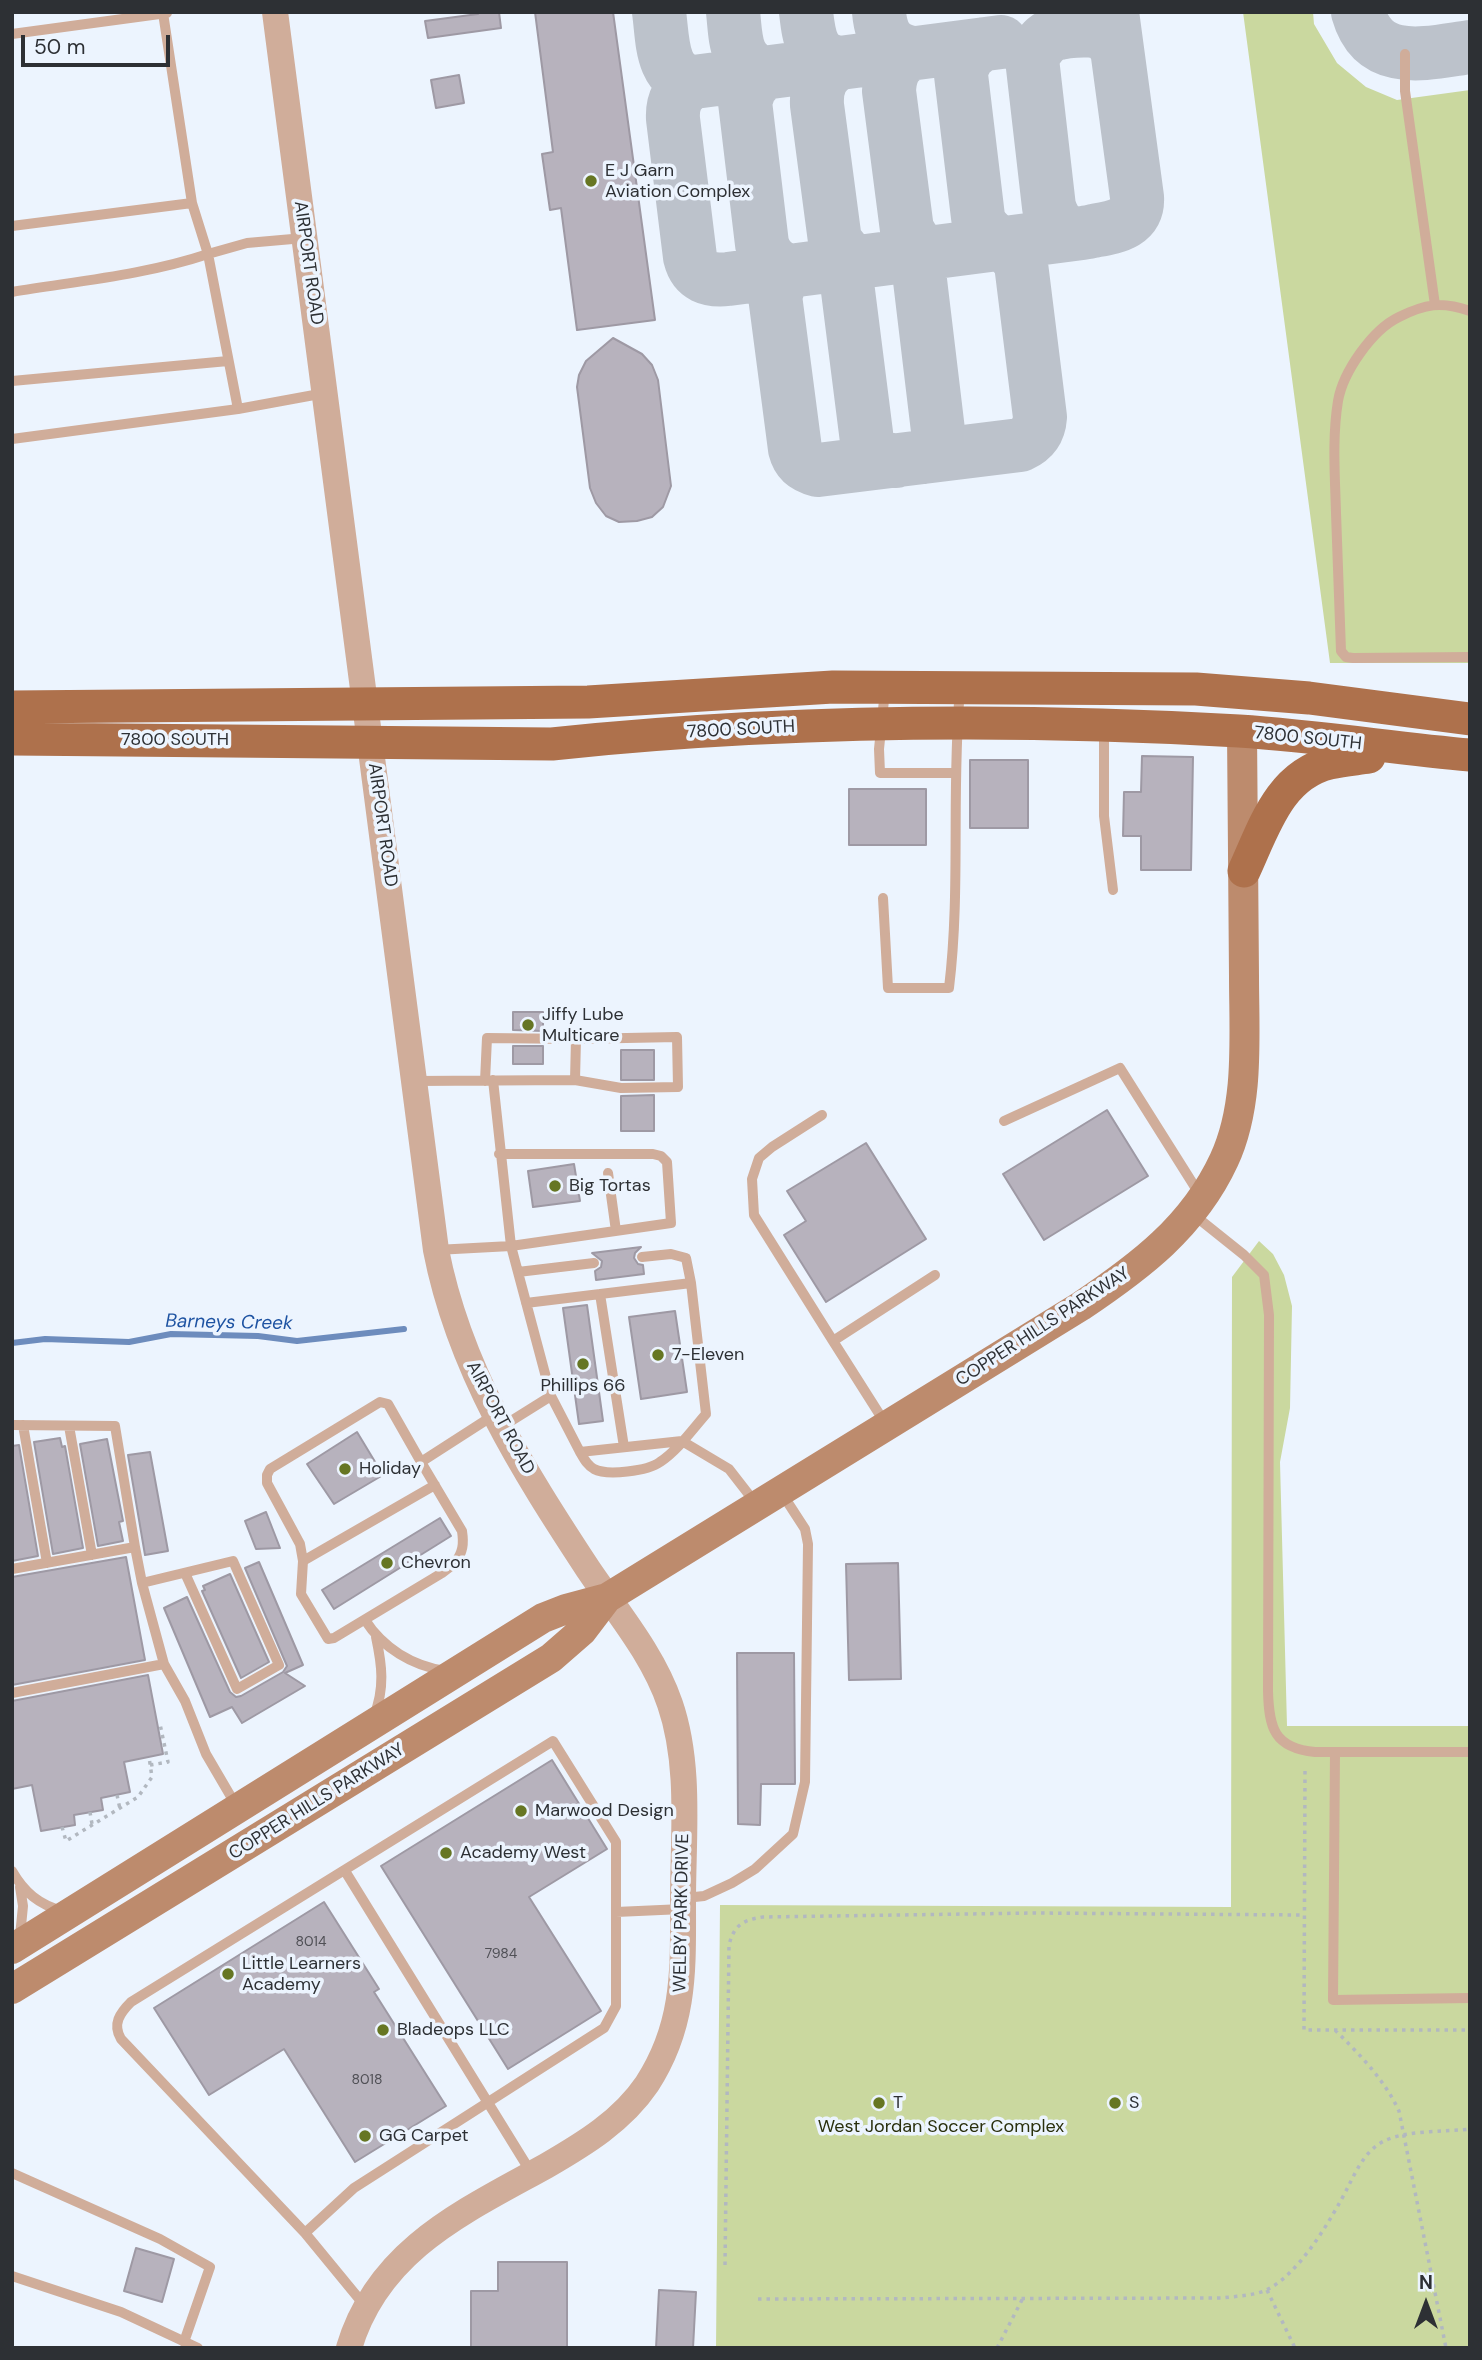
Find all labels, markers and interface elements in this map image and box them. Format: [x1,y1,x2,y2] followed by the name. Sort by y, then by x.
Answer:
[24,21,173,65] scale bar
[34,33,85,61] text: 50 m
[605,160,750,202] place label: E J Garn Aviation Complex
[583,173,599,189] marker: E J Garn Aviation Complex
[289,200,327,326] street label: AIRPORT ROAD
[686,716,796,744] street label: 7800 SOUTH
[1253,723,1363,755] street label: 7800 SOUTH
[121,729,229,751] street label: 7800 SOUTH
[363,762,401,888] street label: AIRPORT ROAD
[542,1004,624,1046] place label: Jiffy Lube Multicare
[520,1017,536,1033] marker: Jiffy Lube Multicare
[569,1175,651,1197] place label: Big Tortas
[547,1178,563,1194] marker: Big Tortas
[952,1263,1134,1391] street label: COPPER HILLS PARKWAY
[165,1310,293,1336] water label: Barneys Creek
[672,1344,744,1366] place label: 7-Eleven
[650,1347,666,1363] marker: 7-Eleven
[575,1356,591,1372] marker: Phillips 66
[461,1358,539,1478] street label: AIRPORT ROAD
[540,1375,626,1397] place label: Phillips 66
[359,1458,421,1480] place label: Holiday
[337,1461,353,1477] marker: Holiday
[401,1552,471,1574] place label: Chevron
[379,1555,395,1571] marker: Chevron
[225,1739,409,1865] street label: COPPER HILLS PARKWAY
[535,1800,674,1822] place label: Marwood Design
[513,1803,529,1819] marker: Marwood Design
[670,1833,694,1993] street label: WELBY PARK DRIVE
[460,1842,586,1864] place label: Academy West
[438,1845,454,1861] marker: Academy West
[296,1934,326,1950] house number: 8014
[485,1946,517,1962] house number: 7984
[242,1953,361,1996] place label: Little Learners Academy
[220,1966,236,1982] marker: Little Learners Academy
[397,2019,510,2041] place label: Bladeops LLC
[375,2022,391,2038] marker: Bladeops LLC
[352,2072,382,2088] house number: 8018
[893,2092,903,2114] place label: T
[1129,2092,1139,2114] place label: S
[871,2095,887,2111] marker: T
[1107,2095,1123,2111] marker: S
[818,2116,1064,2138] park label: West Jordan Soccer Complex
[379,2125,469,2147] place label: GG Carpet
[357,2128,373,2144] marker: GG Carpet
[1391,2269,1461,2339] north arrow
[1419,2270,1433,2295] text: N

